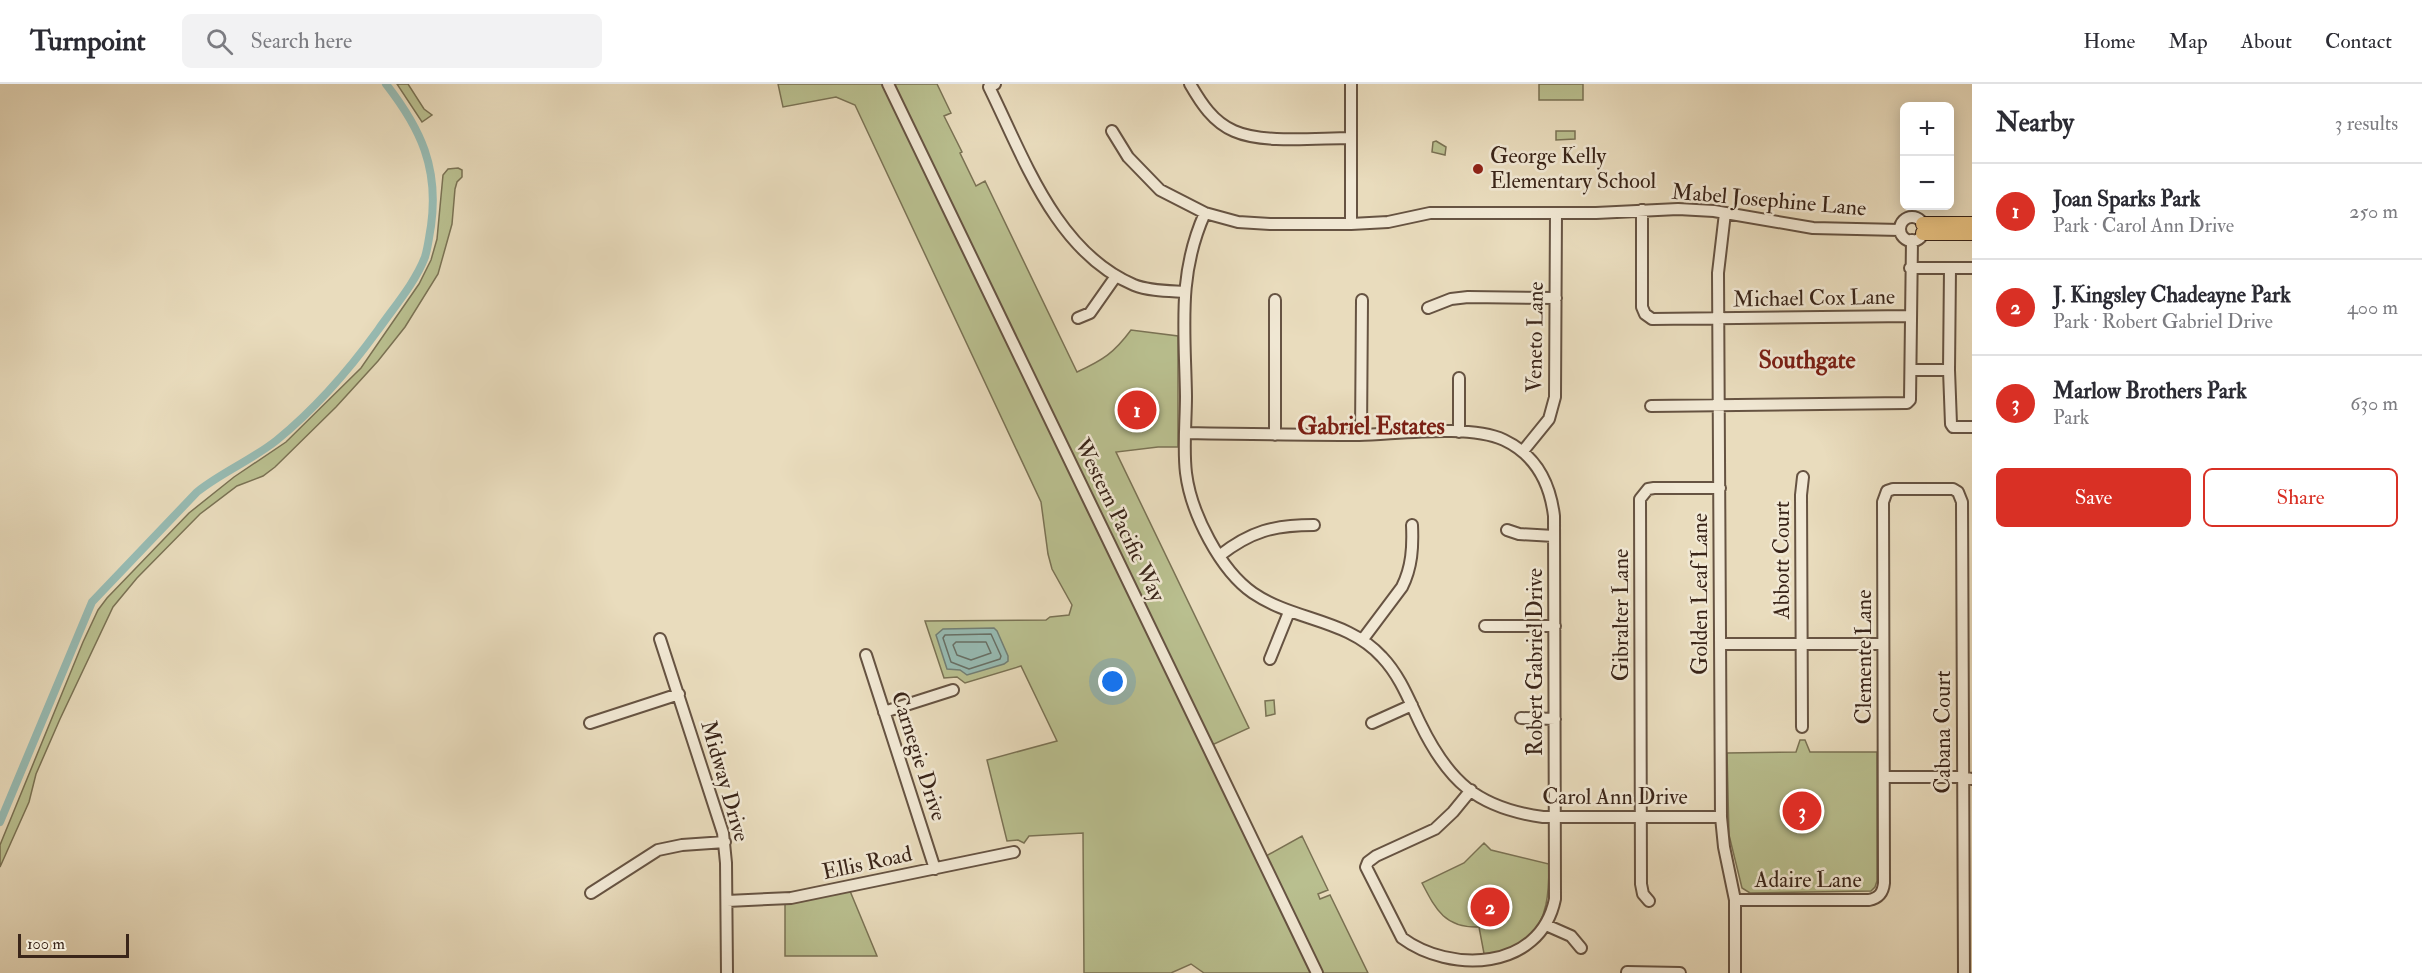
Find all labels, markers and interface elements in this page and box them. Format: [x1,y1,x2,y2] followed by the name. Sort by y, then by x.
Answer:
[182,14,602,68] search box
[30,24,146,59] text: Turnpoint
[203,25,236,58] icon: search
[251,27,352,55] text: Search here
[2083,28,2135,55] text: Home
[2168,28,2208,55] text: Map
[2241,28,2292,55] text: About
[2325,28,2392,55] text: Contact
[1900,102,1954,210] map controls
[1900,102,1954,156] button: +
[1996,107,2074,139] text: Nearby
[2335,111,2398,136] text: 3 results
[1490,142,1656,195] place label: George Kelly Elementary School
[1900,156,1954,210] button: −
[1471,162,1485,176] marker: George Kelly Elementary School
[1670,178,1868,223] street label: Mabel Josephine Lane
[2053,185,2200,213] text: Joan Sparks Park
[2012,199,2019,224] text: 1
[2349,199,2398,224] text: 250 m
[2053,213,2234,238] text: Park · Carol Ann Drive
[1520,281,1550,393] street label: Veneto Lane
[2053,281,2291,309] text: J. Kingsley Chadeayne Park
[1733,283,1895,313] street label: Michael Cox Lane
[2010,295,2021,320] text: 2
[2347,295,2398,320] text: 400 m
[2053,309,2273,334] text: Park · Robert Gabriel Drive
[1758,345,1856,376] district label: Southgate
[2053,377,2247,405] text: Marlow Brothers Park
[1118,388,1156,432] pin: 1
[2012,391,2019,416] text: 3
[2350,391,2398,416] text: 630 m
[2053,405,2089,430] text: Park
[1297,411,1445,442] district label: Gabriel Estates
[1068,433,1172,607] street label: Western Pacific Way
[1996,468,2191,527] button: Save
[2203,468,2398,527] button: Share
[1768,501,1796,620] street label: Abbott Court
[1686,513,1714,675] street label: Golden Leaf Lane
[1607,549,1635,681] street label: Gibralter Lane
[1521,568,1549,756] street label: Robert Gabriel Drive
[1850,590,1878,724] street label: Clemente Lane
[1098,667,1127,696] your location
[1929,670,1957,794] street label: Cabana Court
[885,688,953,824] street label: Carnegie Drive
[694,717,756,845] street label: Midway Drive
[1542,783,1688,811] street label: Carol Ann Drive
[1782,788,1822,834] pin: 3
[820,840,915,886] street label: Ellis Road
[1753,866,1862,894] street label: Adaire Lane
[1470,884,1510,930] pin: 2
[18,931,129,958] scale bar
[27,934,65,954] text: 100 m

